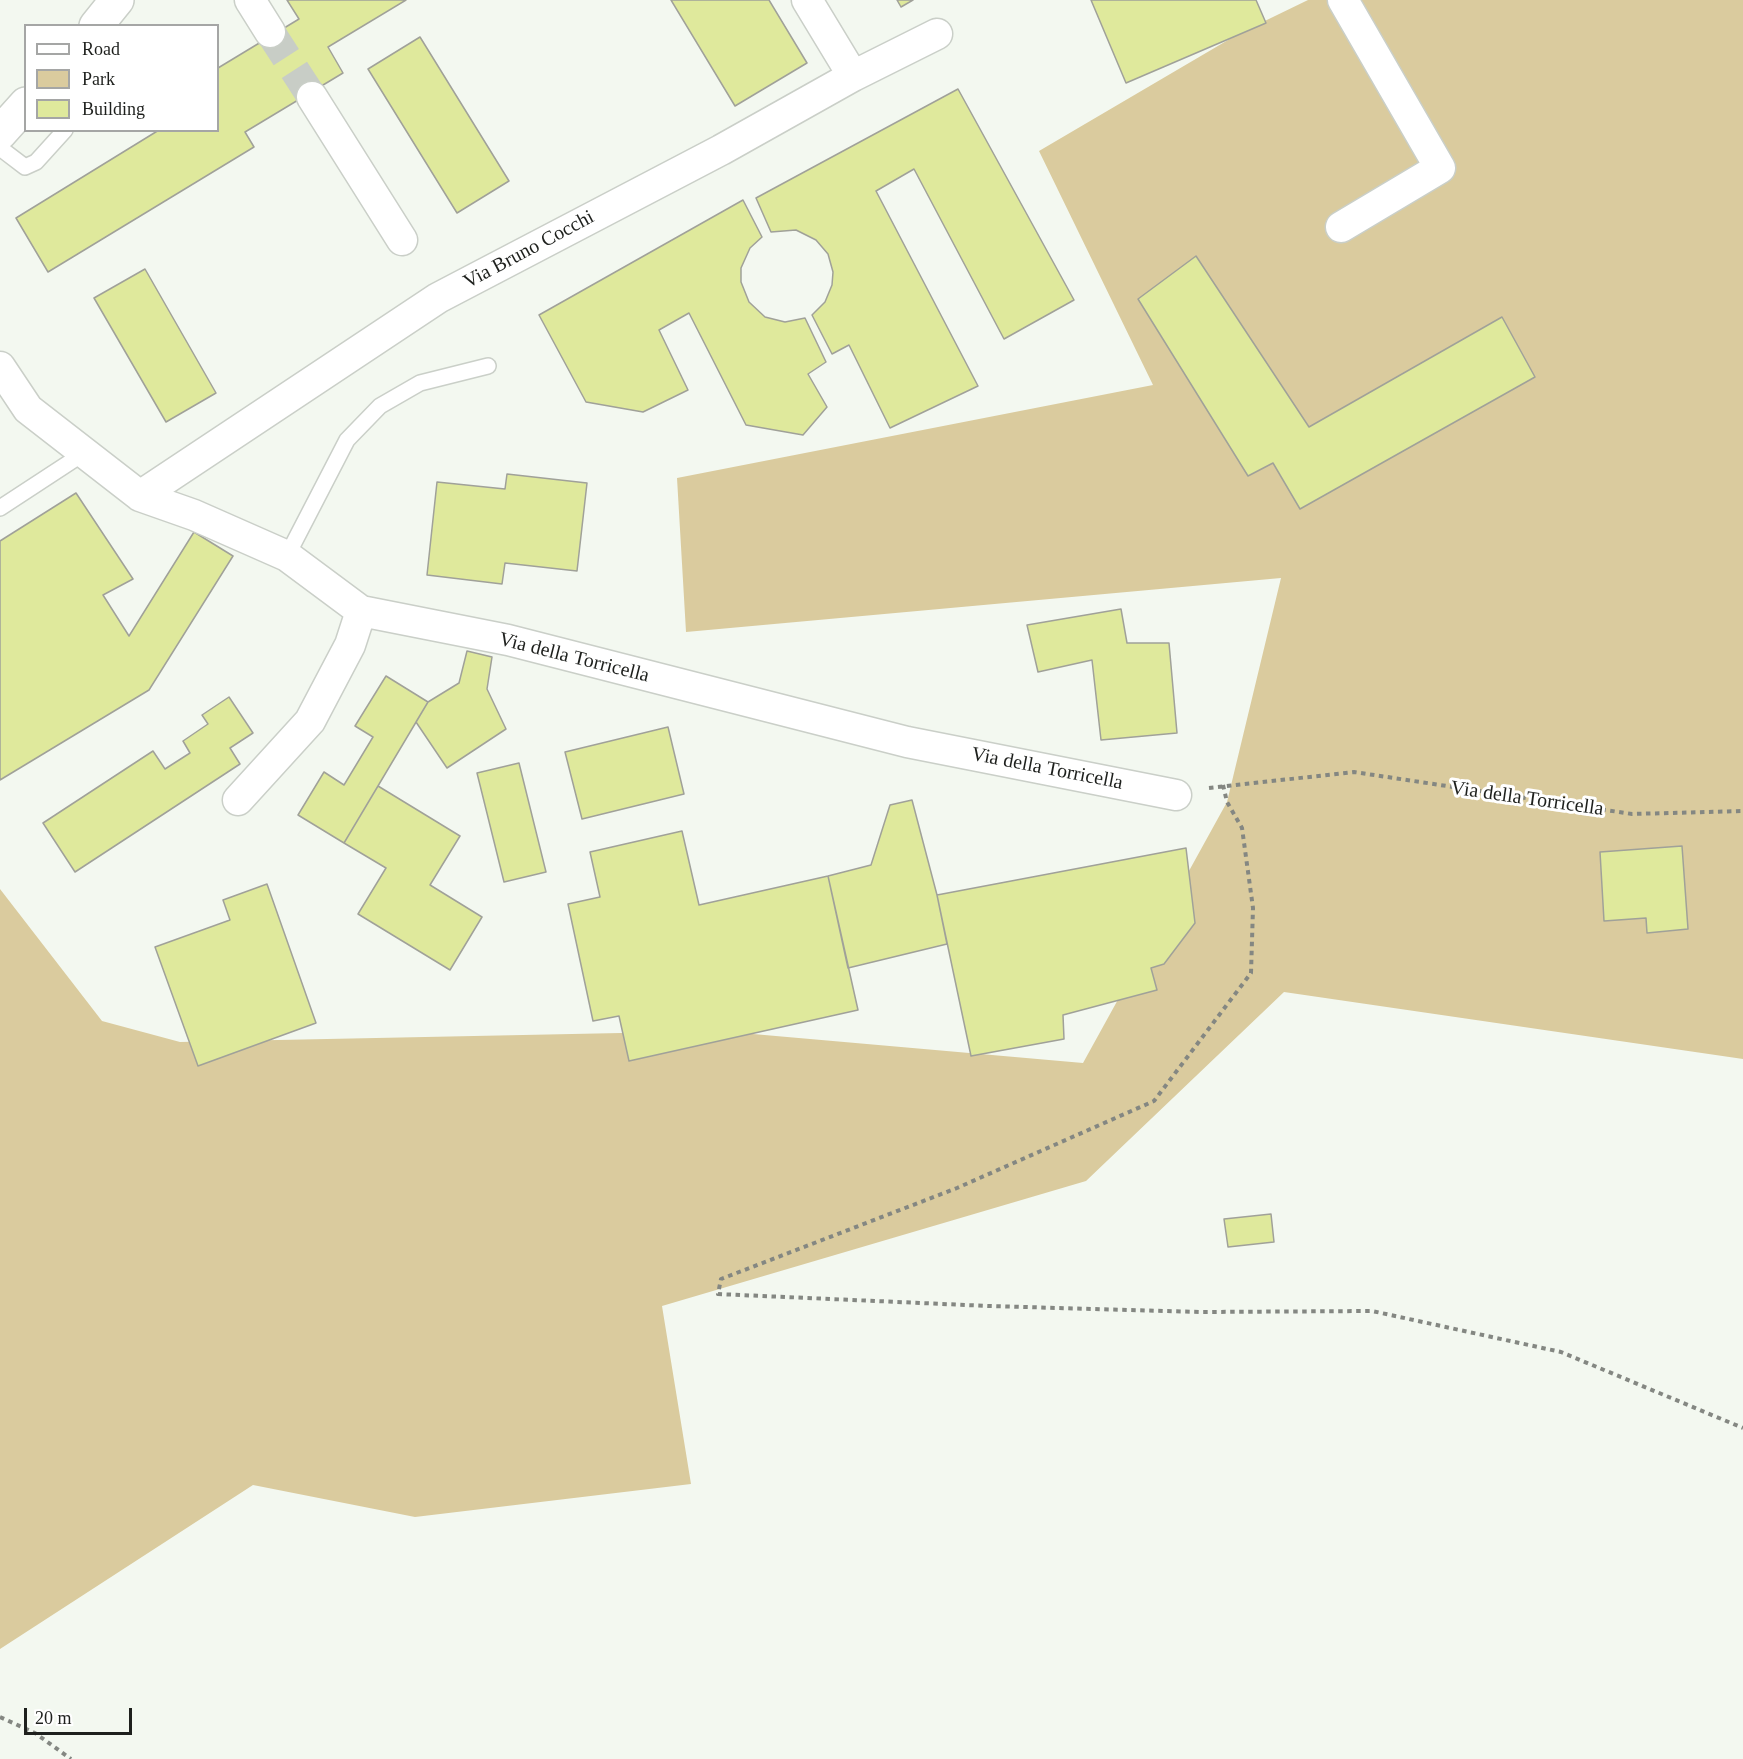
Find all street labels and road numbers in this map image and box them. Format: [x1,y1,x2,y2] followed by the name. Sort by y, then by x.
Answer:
[460,206,598,294] street label: Via Bruno Cocchi
[496,628,652,688] street label: Via della Torricella
[969,743,1125,795] street label: Via della Torricella
[1449,776,1605,822] street label: Via della Torricella

